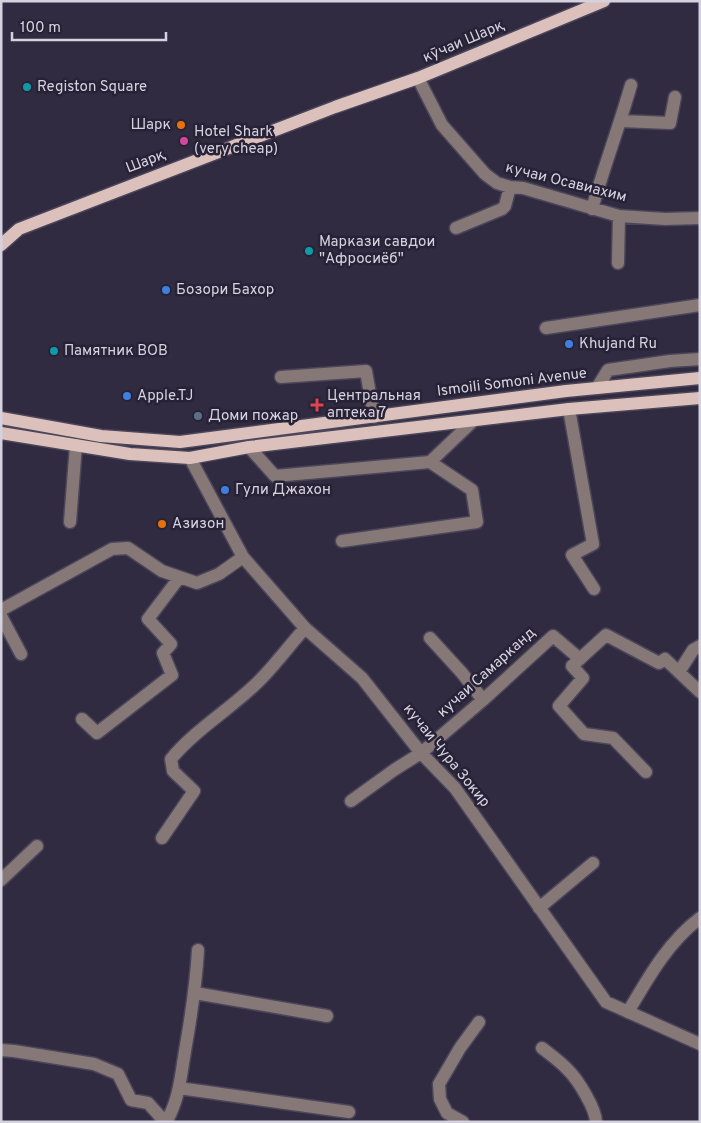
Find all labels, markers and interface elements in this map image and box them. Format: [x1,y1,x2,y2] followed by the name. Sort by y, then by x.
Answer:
[12,10,166,42] scale bar
[420,16,508,68] street label: кӯчаи Шарқ
[20,19,61,38] text: 100 m
[37,78,147,97] place label: Registon Square
[21,81,33,93] marker: Registon Square
[131,116,171,135] place label: Шарк
[175,119,187,131] marker: Шарк
[194,123,278,159] place label: Hotel Shark (very cheap)
[178,135,190,147] marker: Hotel Shark (very cheap)
[123,146,169,178] street label: Шарқ
[503,159,629,207] street label: кучаи Осавиахим
[319,233,435,269] place label: Маркази савдои "Афросиёб"
[303,245,315,257] marker: Маркази савдои "Афросиёб"
[176,281,274,300] place label: Бозори Бахор
[160,284,172,296] marker: Бозори Бахор
[579,335,657,354] place label: Khujand Ru
[563,338,575,350] marker: Khujand Ru
[64,342,168,361] place label: Памятник ВОВ
[48,345,60,357] marker: Памятник ВОВ
[436,364,588,402] street label: Ismoili Somoni Avenue
[137,387,193,406] place label: Apple.TJ
[327,387,421,423] place label: Центральная аптека 7
[121,390,133,402] marker: Apple.TJ
[311,399,323,411] marker: Центральная аптека 7
[208,407,298,426] place label: Доми пожар
[192,410,204,422] marker: Доми пожар
[235,481,331,500] place label: Гули Джахон
[219,484,231,496] marker: Гули Джахон
[172,515,224,534] place label: Азизон
[156,518,168,530] marker: Азизон
[434,624,540,722] street label: кучаи Самарканд
[398,700,494,812] street label: кучаи Чура Зокир

